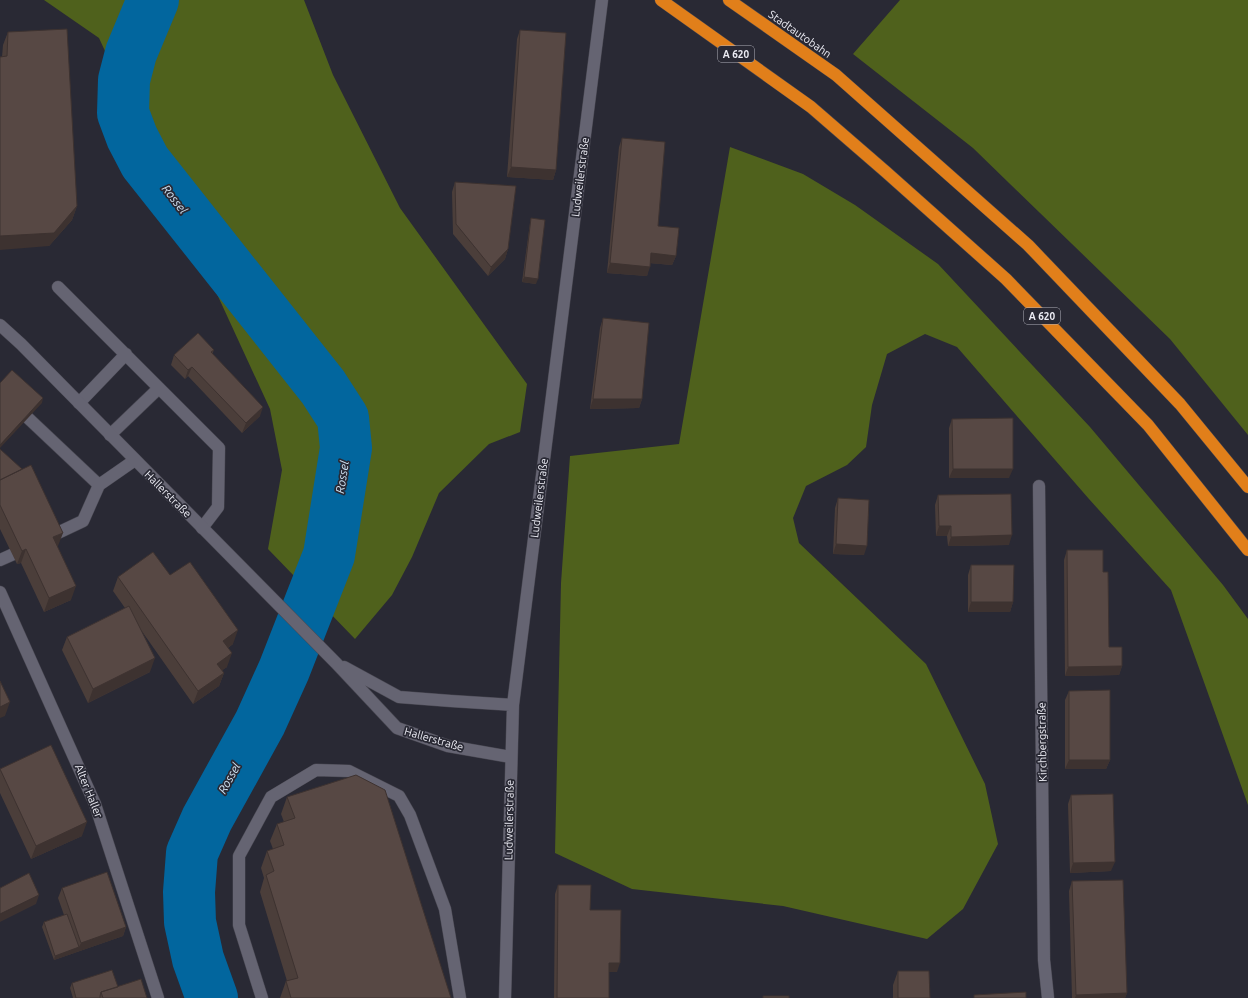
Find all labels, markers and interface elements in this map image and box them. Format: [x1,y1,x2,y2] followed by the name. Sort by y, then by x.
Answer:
[766,8,834,60] street label: Stadtautobahn
[718,46,754,62] road number: A 620
[569,136,591,218] street label: Ludweilerstraße
[160,182,191,217] water label: Rossel
[1024,308,1060,324] road number: A 620
[528,457,550,539] street label: Ludweilerstraße
[333,459,351,494] water label: Rossel
[142,468,194,520] street label: Hallerstraße
[1035,702,1049,782] street label: Kirchbergstraße
[403,725,465,753] street label: Hallerstraße
[215,760,243,796] water label: Rossel
[73,763,105,820] street label: Alter Haller
[502,780,516,860] street label: Ludweilerstraße

